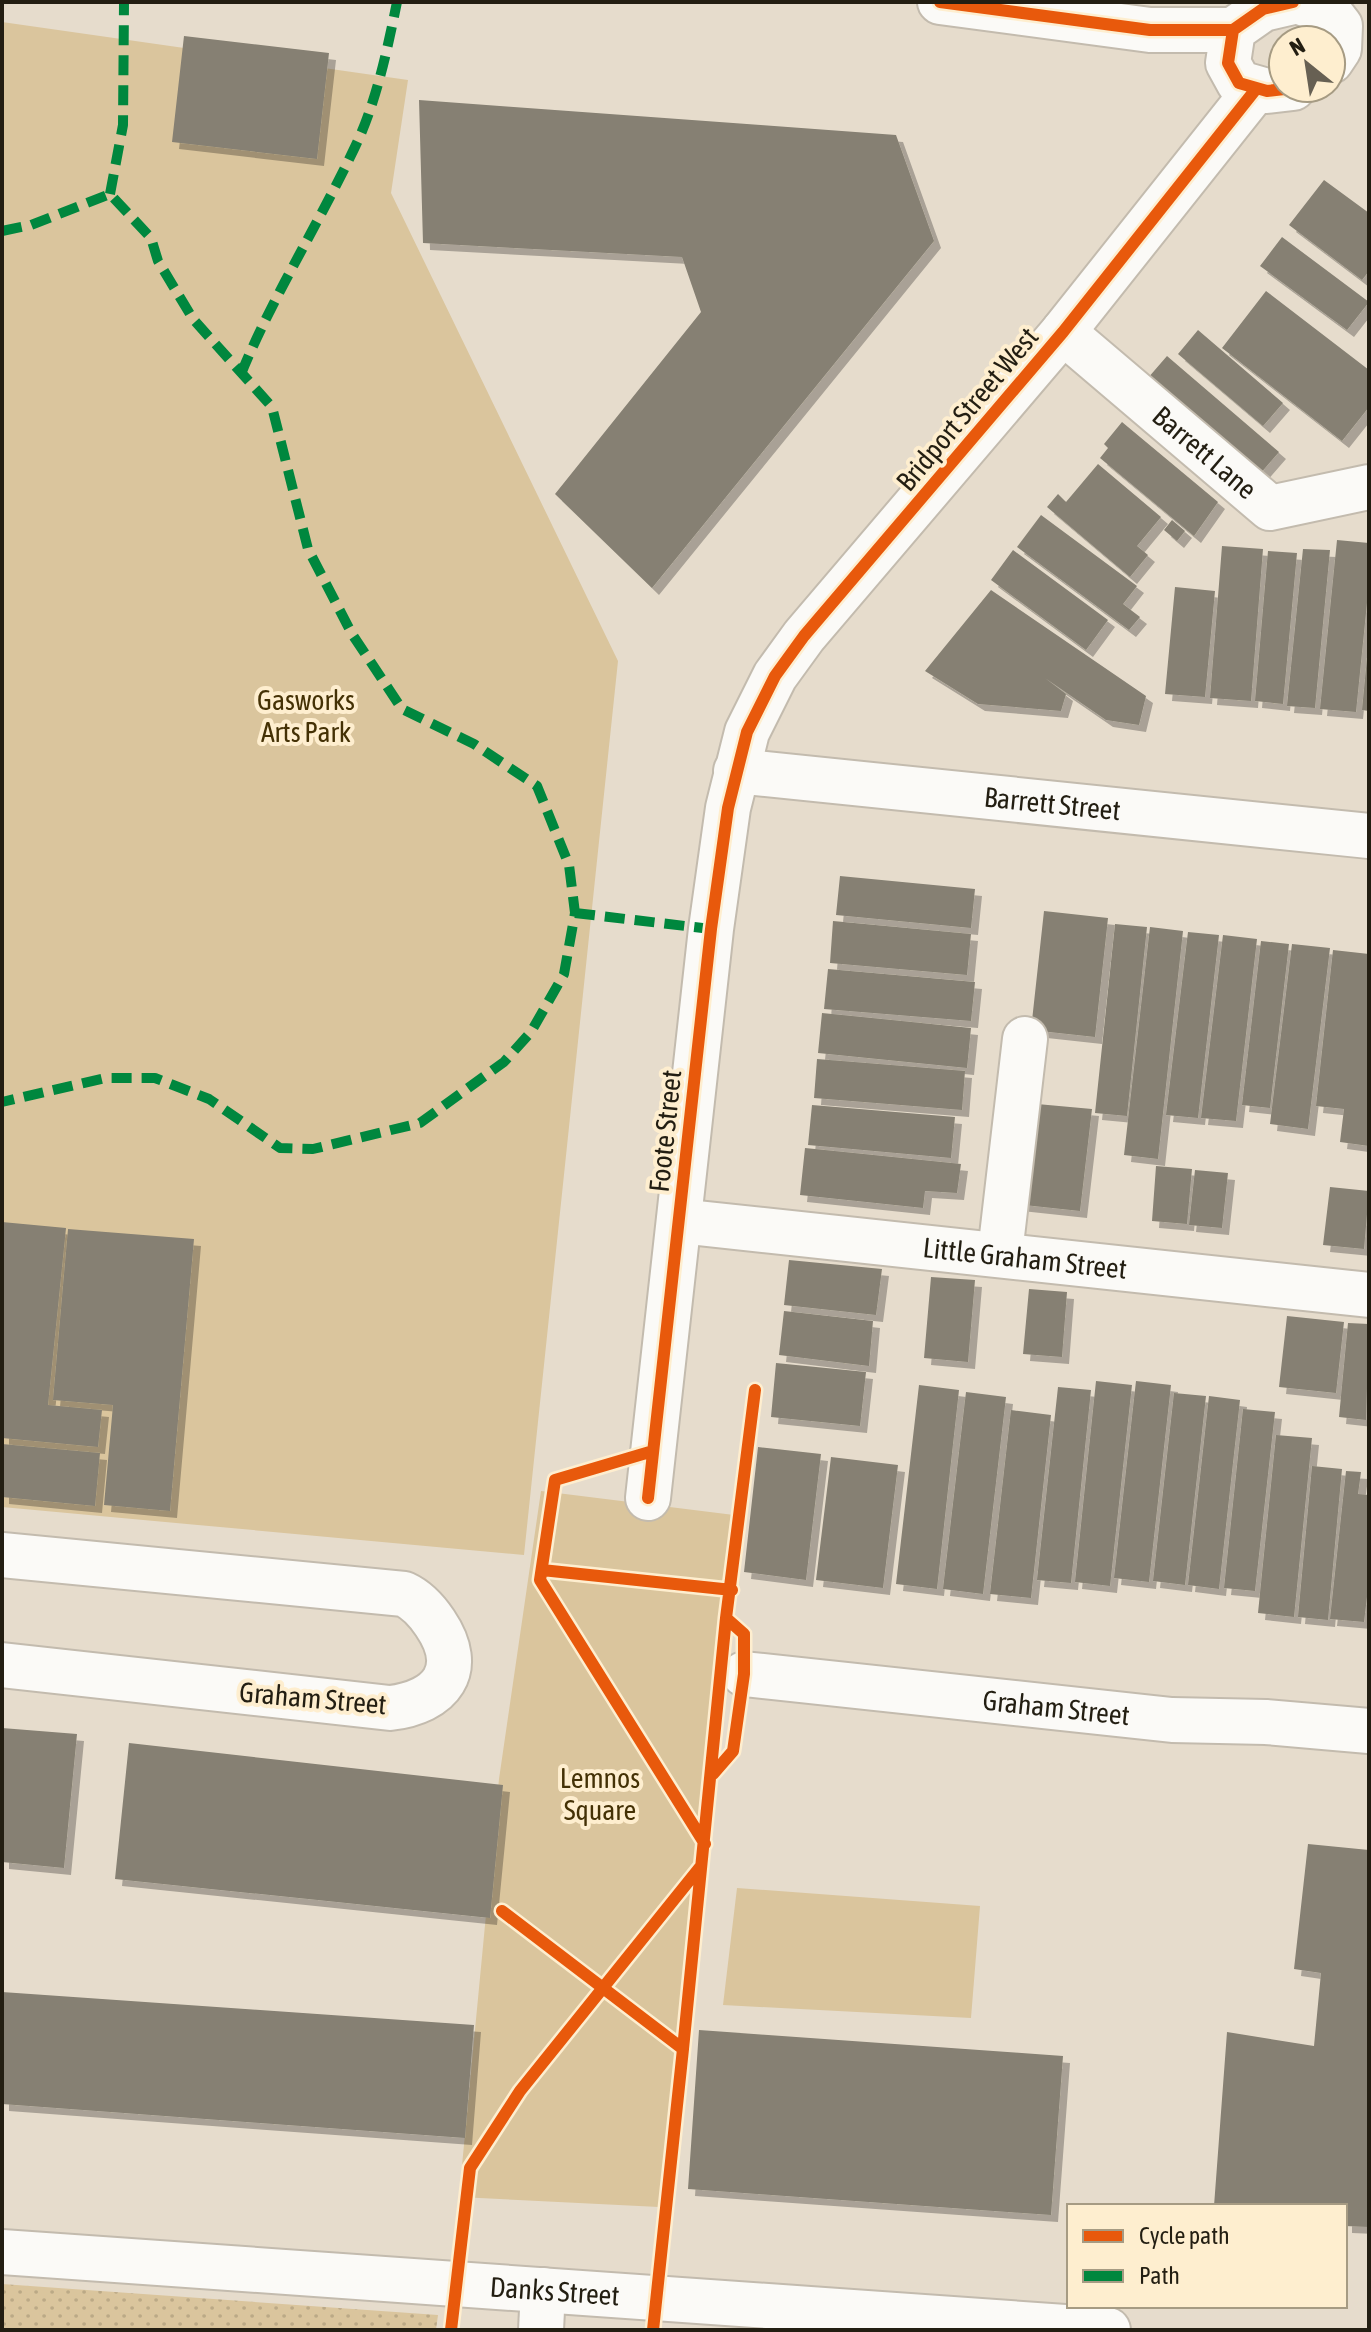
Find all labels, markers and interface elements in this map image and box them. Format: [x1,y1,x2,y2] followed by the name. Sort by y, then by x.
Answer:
[1267,24,1347,104] north arrow
[1285,32,1309,61] text: N
[890,321,1044,497] street label: Bridport Street West
[1146,400,1263,505] street label: Barrett Lane
[257,684,355,748] park label: Gasworks Arts Park
[983,781,1122,826] street label: Barrett Street
[643,1068,687,1194] street label: Foote Street
[921,1231,1129,1285] street label: Little Graham Street
[238,1676,388,1720] street label: Graham Street
[981,1684,1131,1731] street label: Graham Street
[560,1762,640,1826] park label: Lemnos Square
[1067,2204,1347,2308] legend
[1139,2222,1230,2249] text: Cycle path
[1139,2262,1180,2289] text: Path
[489,2270,621,2312] street label: Danks Street

